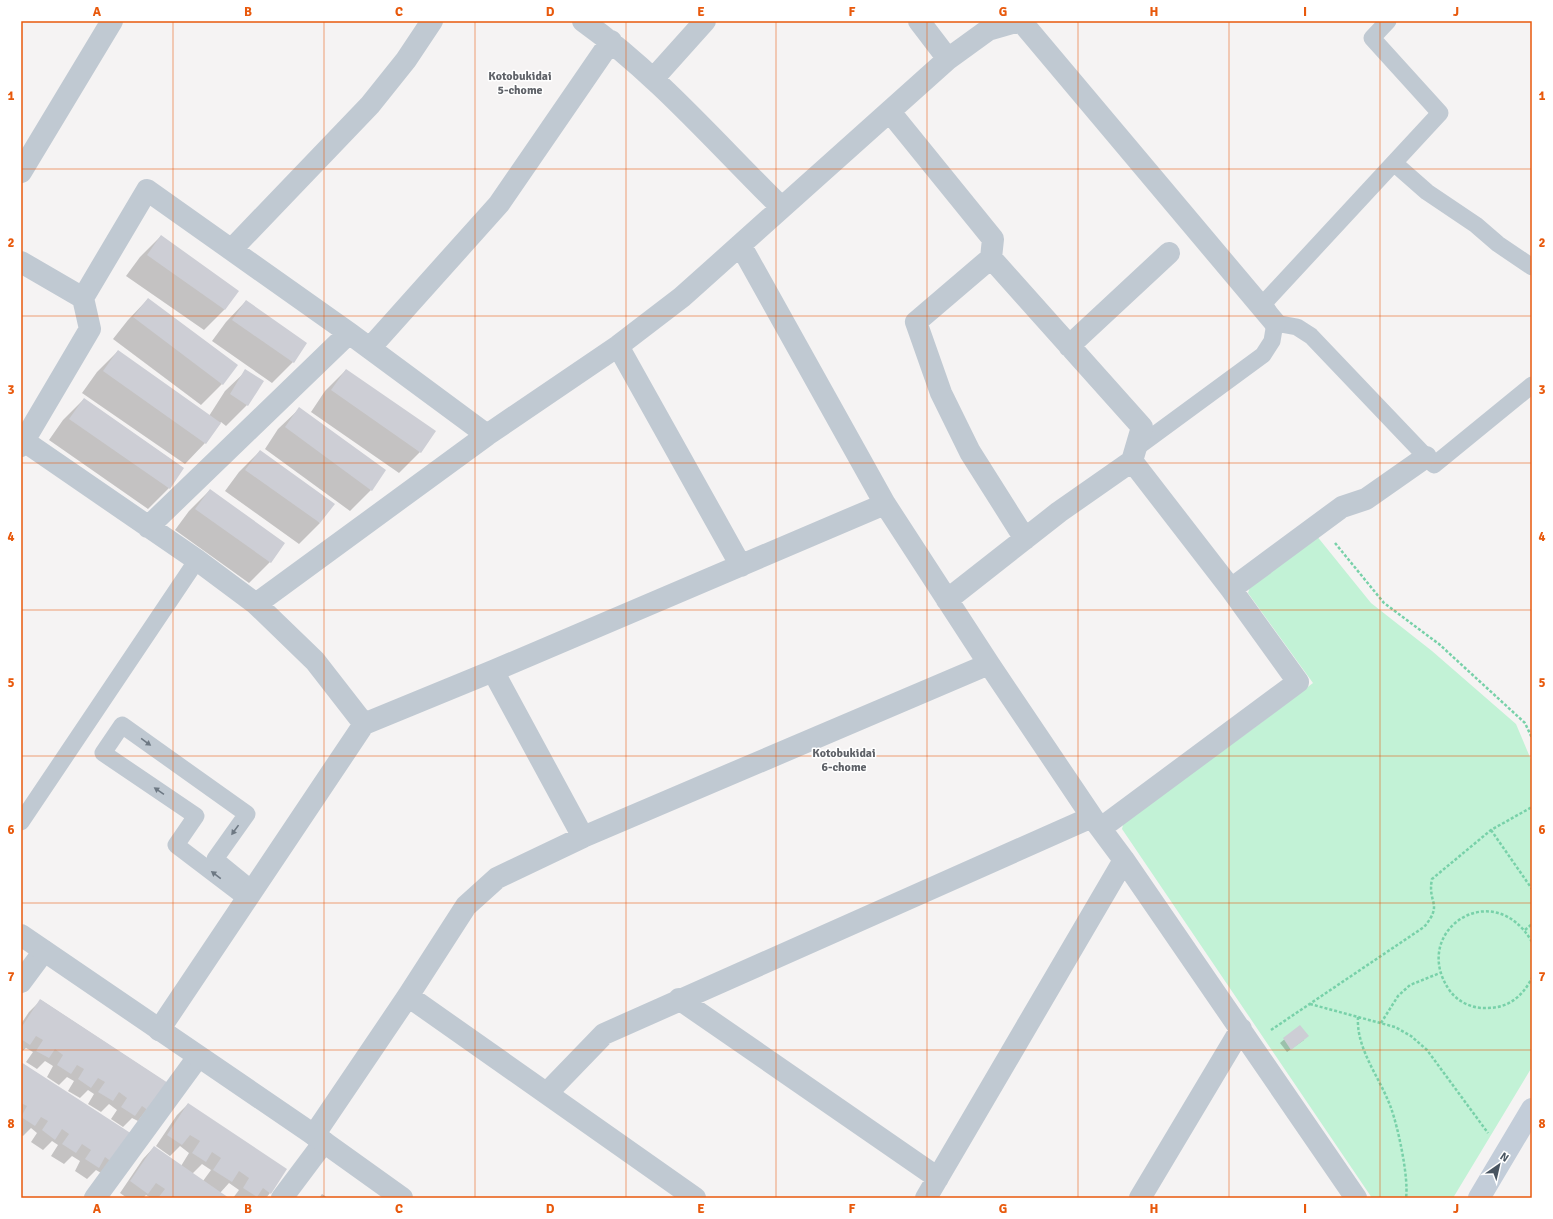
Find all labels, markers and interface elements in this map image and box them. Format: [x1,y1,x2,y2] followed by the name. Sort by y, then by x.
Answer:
[93,4,102,20] text: A
[244,4,252,20] text: B
[395,4,403,20] text: C
[546,4,555,20] text: D
[697,4,705,20] text: E
[849,4,856,20] text: F
[999,4,1007,20] text: G
[1150,4,1158,20] text: H
[1303,4,1307,20] text: I
[1453,4,1459,20] text: J
[488,69,552,98] district label: Kotobukidai 5-chome
[7,88,15,104] text: 1
[1538,88,1546,104] text: 1
[7,235,15,251] text: 2
[1538,235,1546,251] text: 2
[7,382,15,398] text: 3
[1538,382,1546,398] text: 3
[7,529,15,545] text: 4
[1538,529,1546,545] text: 4
[7,675,15,691] text: 5
[1538,675,1546,691] text: 5
[141,738,151,746] one-way arrow
[812,746,876,775] district label: Kotobukidai 6-chome
[153,787,164,795] one-way arrow
[7,822,15,838] text: 6
[1538,822,1546,838] text: 6
[231,825,239,836] one-way arrow
[210,871,221,879] one-way arrow
[7,969,15,985] text: 7
[1538,969,1546,985] text: 7
[7,1116,15,1132] text: 8
[1538,1116,1546,1132] text: 8
[1479,1145,1519,1185] north arrow
[1498,1150,1511,1165] text: N
[93,1201,102,1217] text: A
[244,1201,252,1217] text: B
[395,1201,403,1217] text: C
[546,1201,555,1217] text: D
[697,1201,705,1217] text: E
[849,1201,856,1217] text: F
[999,1201,1007,1217] text: G
[1150,1201,1158,1217] text: H
[1303,1201,1307,1217] text: I
[1453,1201,1459,1217] text: J

